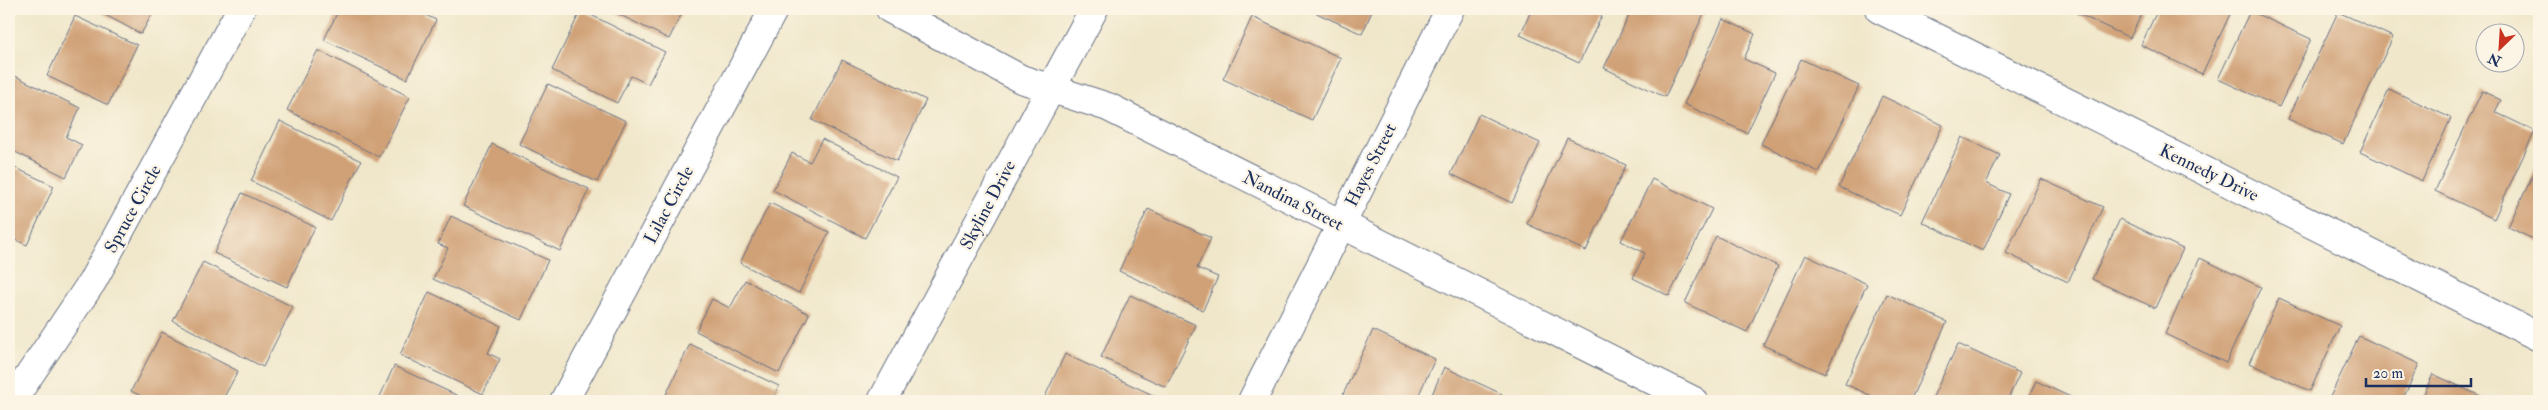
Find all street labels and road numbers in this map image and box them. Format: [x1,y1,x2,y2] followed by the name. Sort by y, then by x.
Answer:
[1340,119,1402,211] street label: Hayes Street
[2156,139,2263,207] street label: Kennedy Drive
[955,156,1021,254] street label: Skyline Drive
[99,160,167,257] street label: Spruce Circle
[639,162,699,248] street label: Lilac Circle
[1239,166,1347,236] street label: Nandina Street

